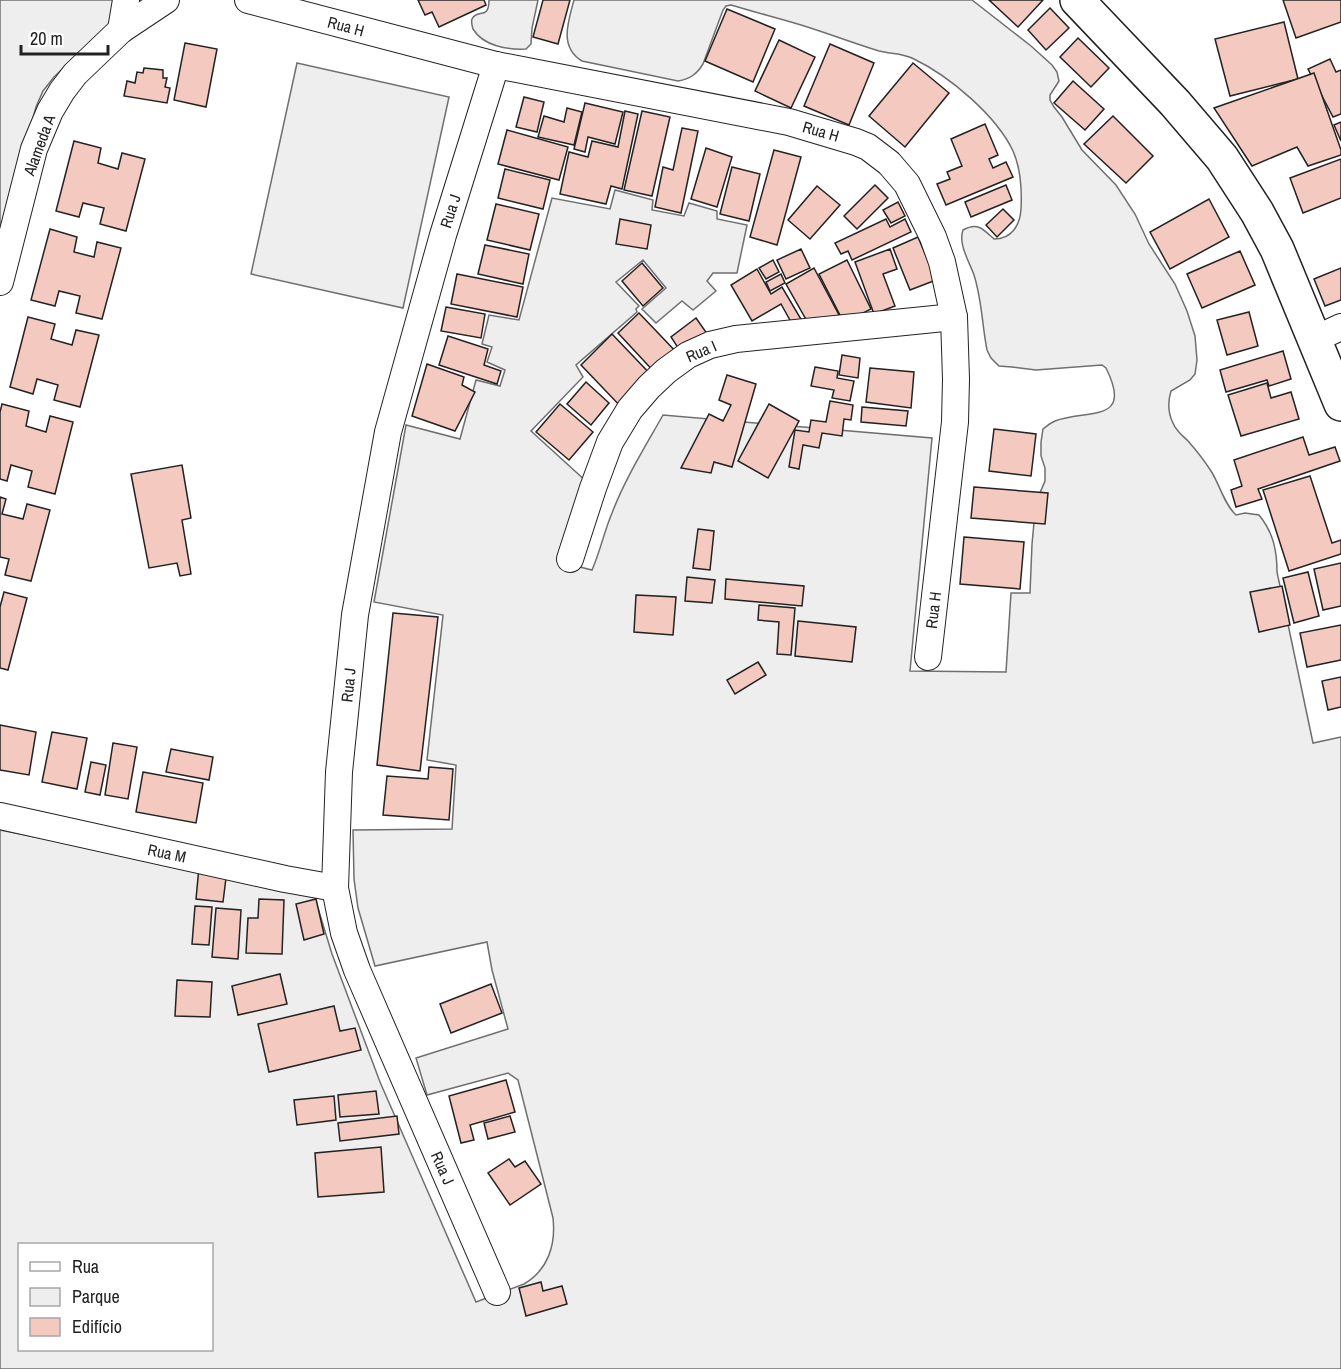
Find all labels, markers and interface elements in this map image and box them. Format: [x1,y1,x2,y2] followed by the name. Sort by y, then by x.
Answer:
[325,11,367,41] street label: Rua H
[21,18,108,56] scale bar
[30,26,63,51] text: 20 m
[17,111,60,180] street label: Alameda A
[800,115,842,147] street label: Rua H
[434,191,466,231] street label: Rua J
[682,335,720,367] street label: Rua I
[920,590,946,630] street label: Rua H
[335,667,361,703] street label: Rua J
[146,838,188,868] street label: Rua M
[426,1148,460,1188] street label: Rua J
[18,1243,213,1351] legend
[72,1254,99,1279] text: Rua
[72,1284,120,1309] text: Parque
[72,1314,122,1339] text: Edifício

